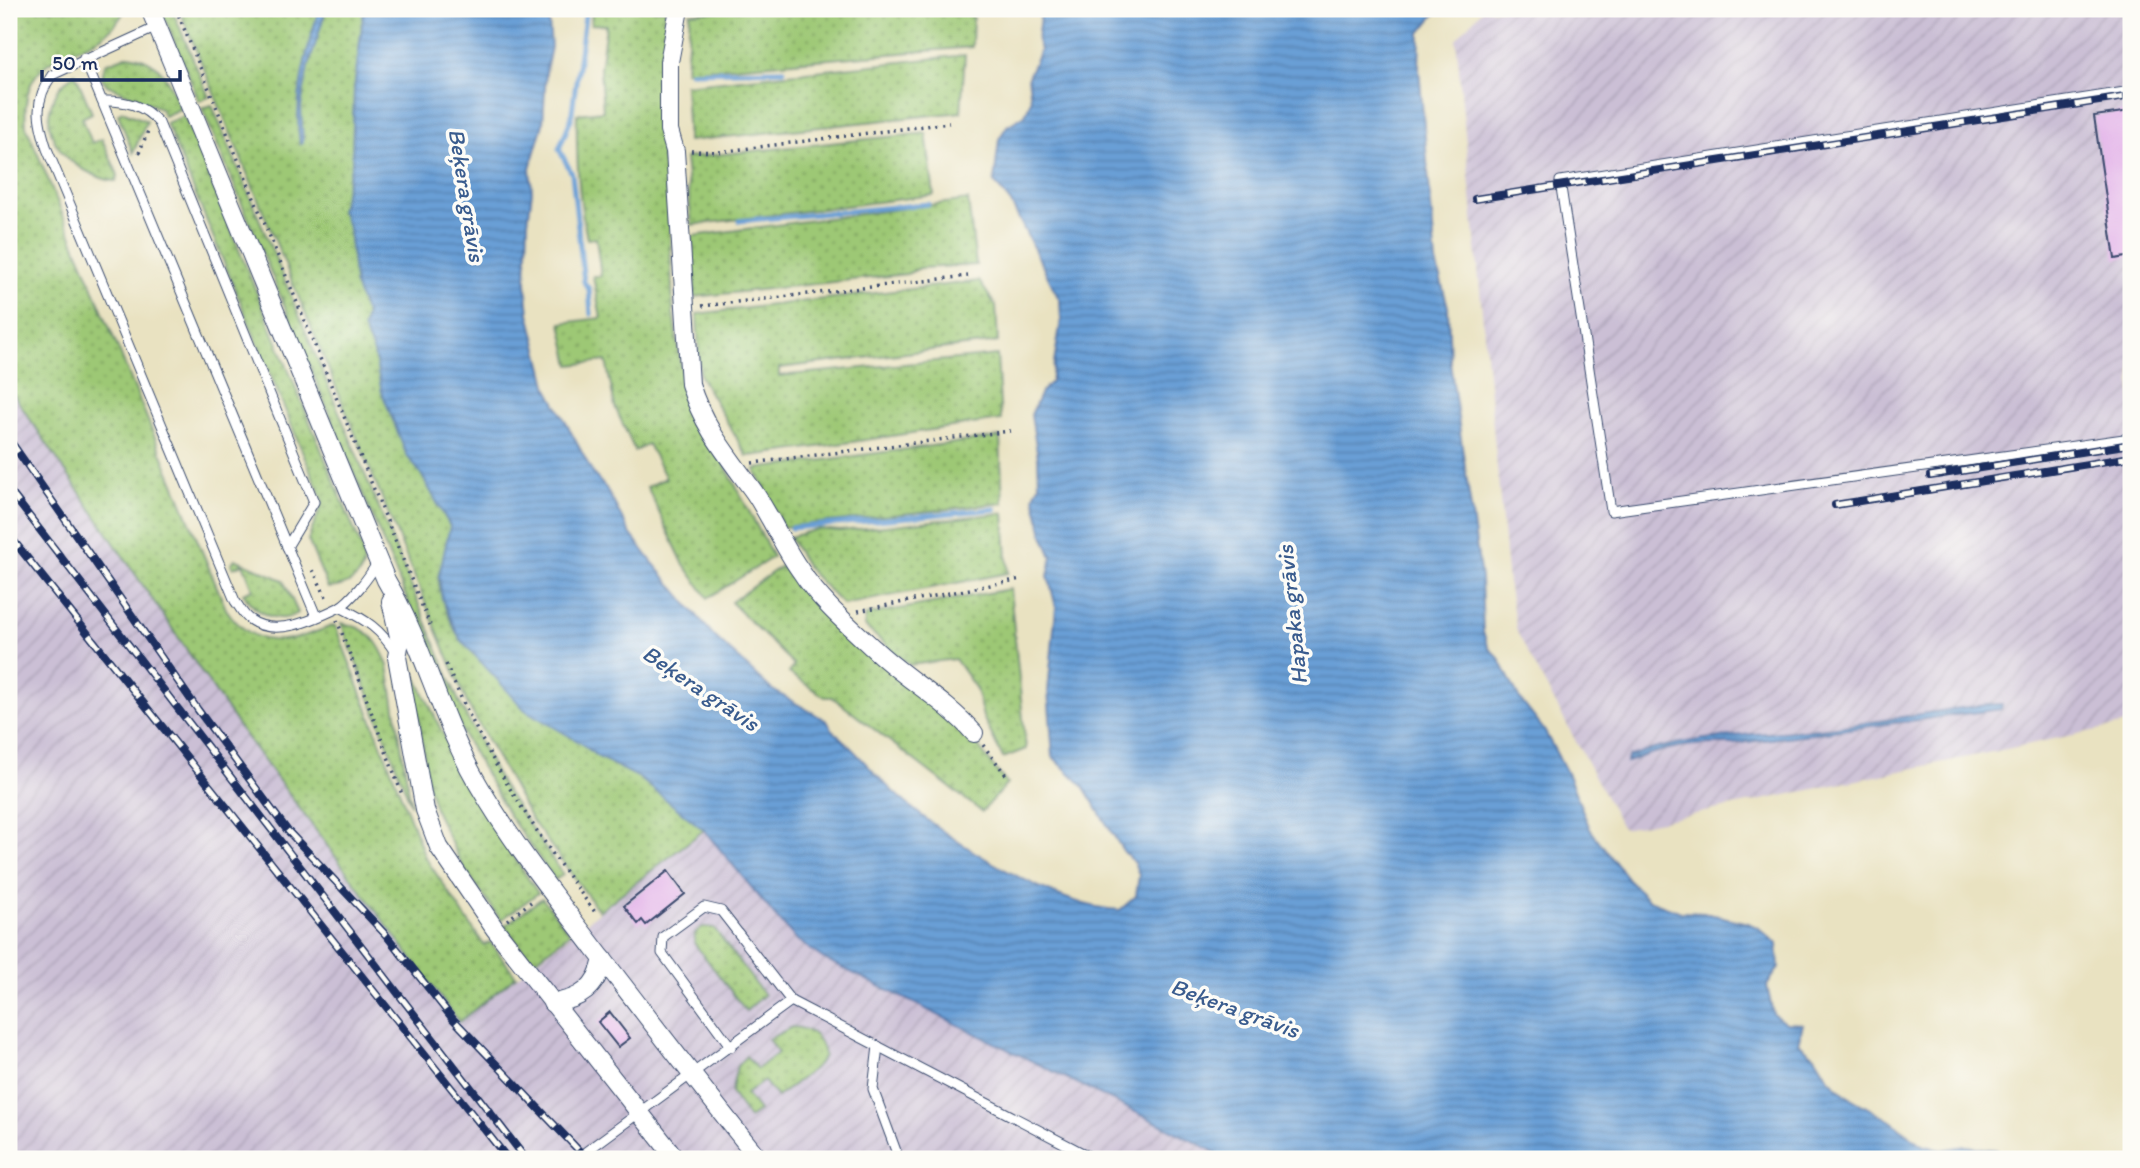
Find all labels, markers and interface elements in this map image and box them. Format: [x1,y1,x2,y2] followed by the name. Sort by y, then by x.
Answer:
[42,38,180,82] scale bar
[52,50,99,75] text: 50 m
[443,126,492,265] water label: Beķera grāvis
[1271,543,1313,686] water label: Hapaka grāvis
[637,639,766,738] water label: Beķera grāvis
[1167,972,1305,1045] water label: Beķera grāvis

